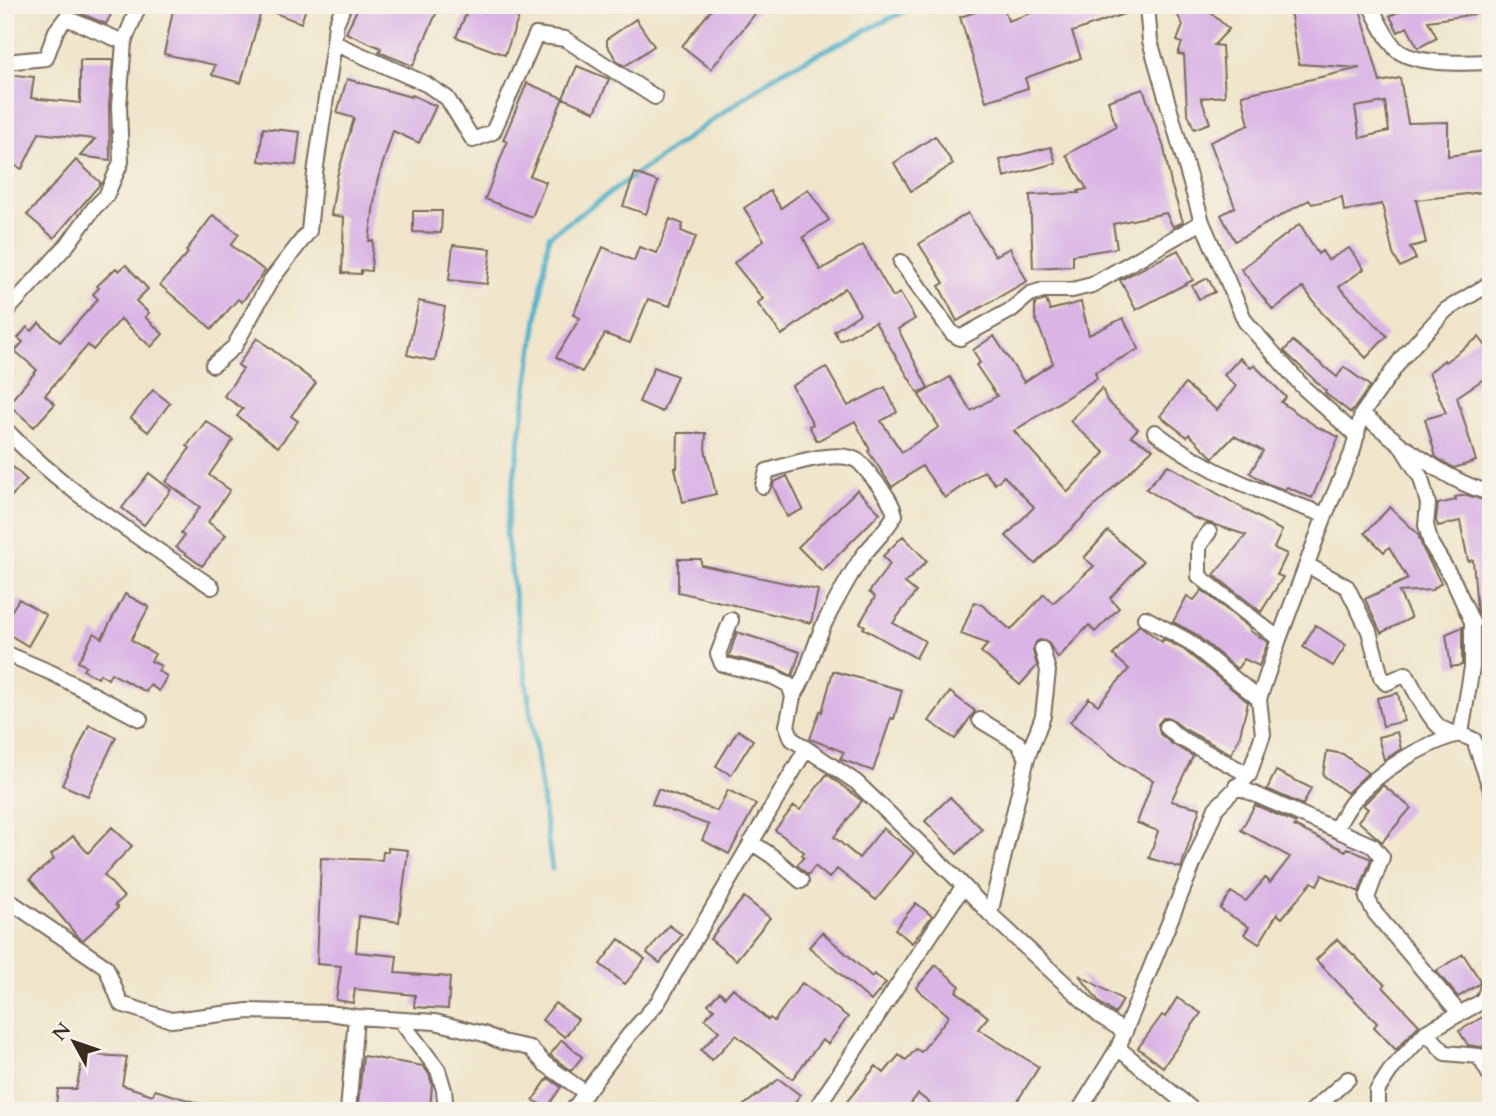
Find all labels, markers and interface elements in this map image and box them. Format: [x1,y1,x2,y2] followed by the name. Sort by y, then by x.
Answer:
[38,1007,108,1078] north arrow
[46,1017,77,1046] text: N

